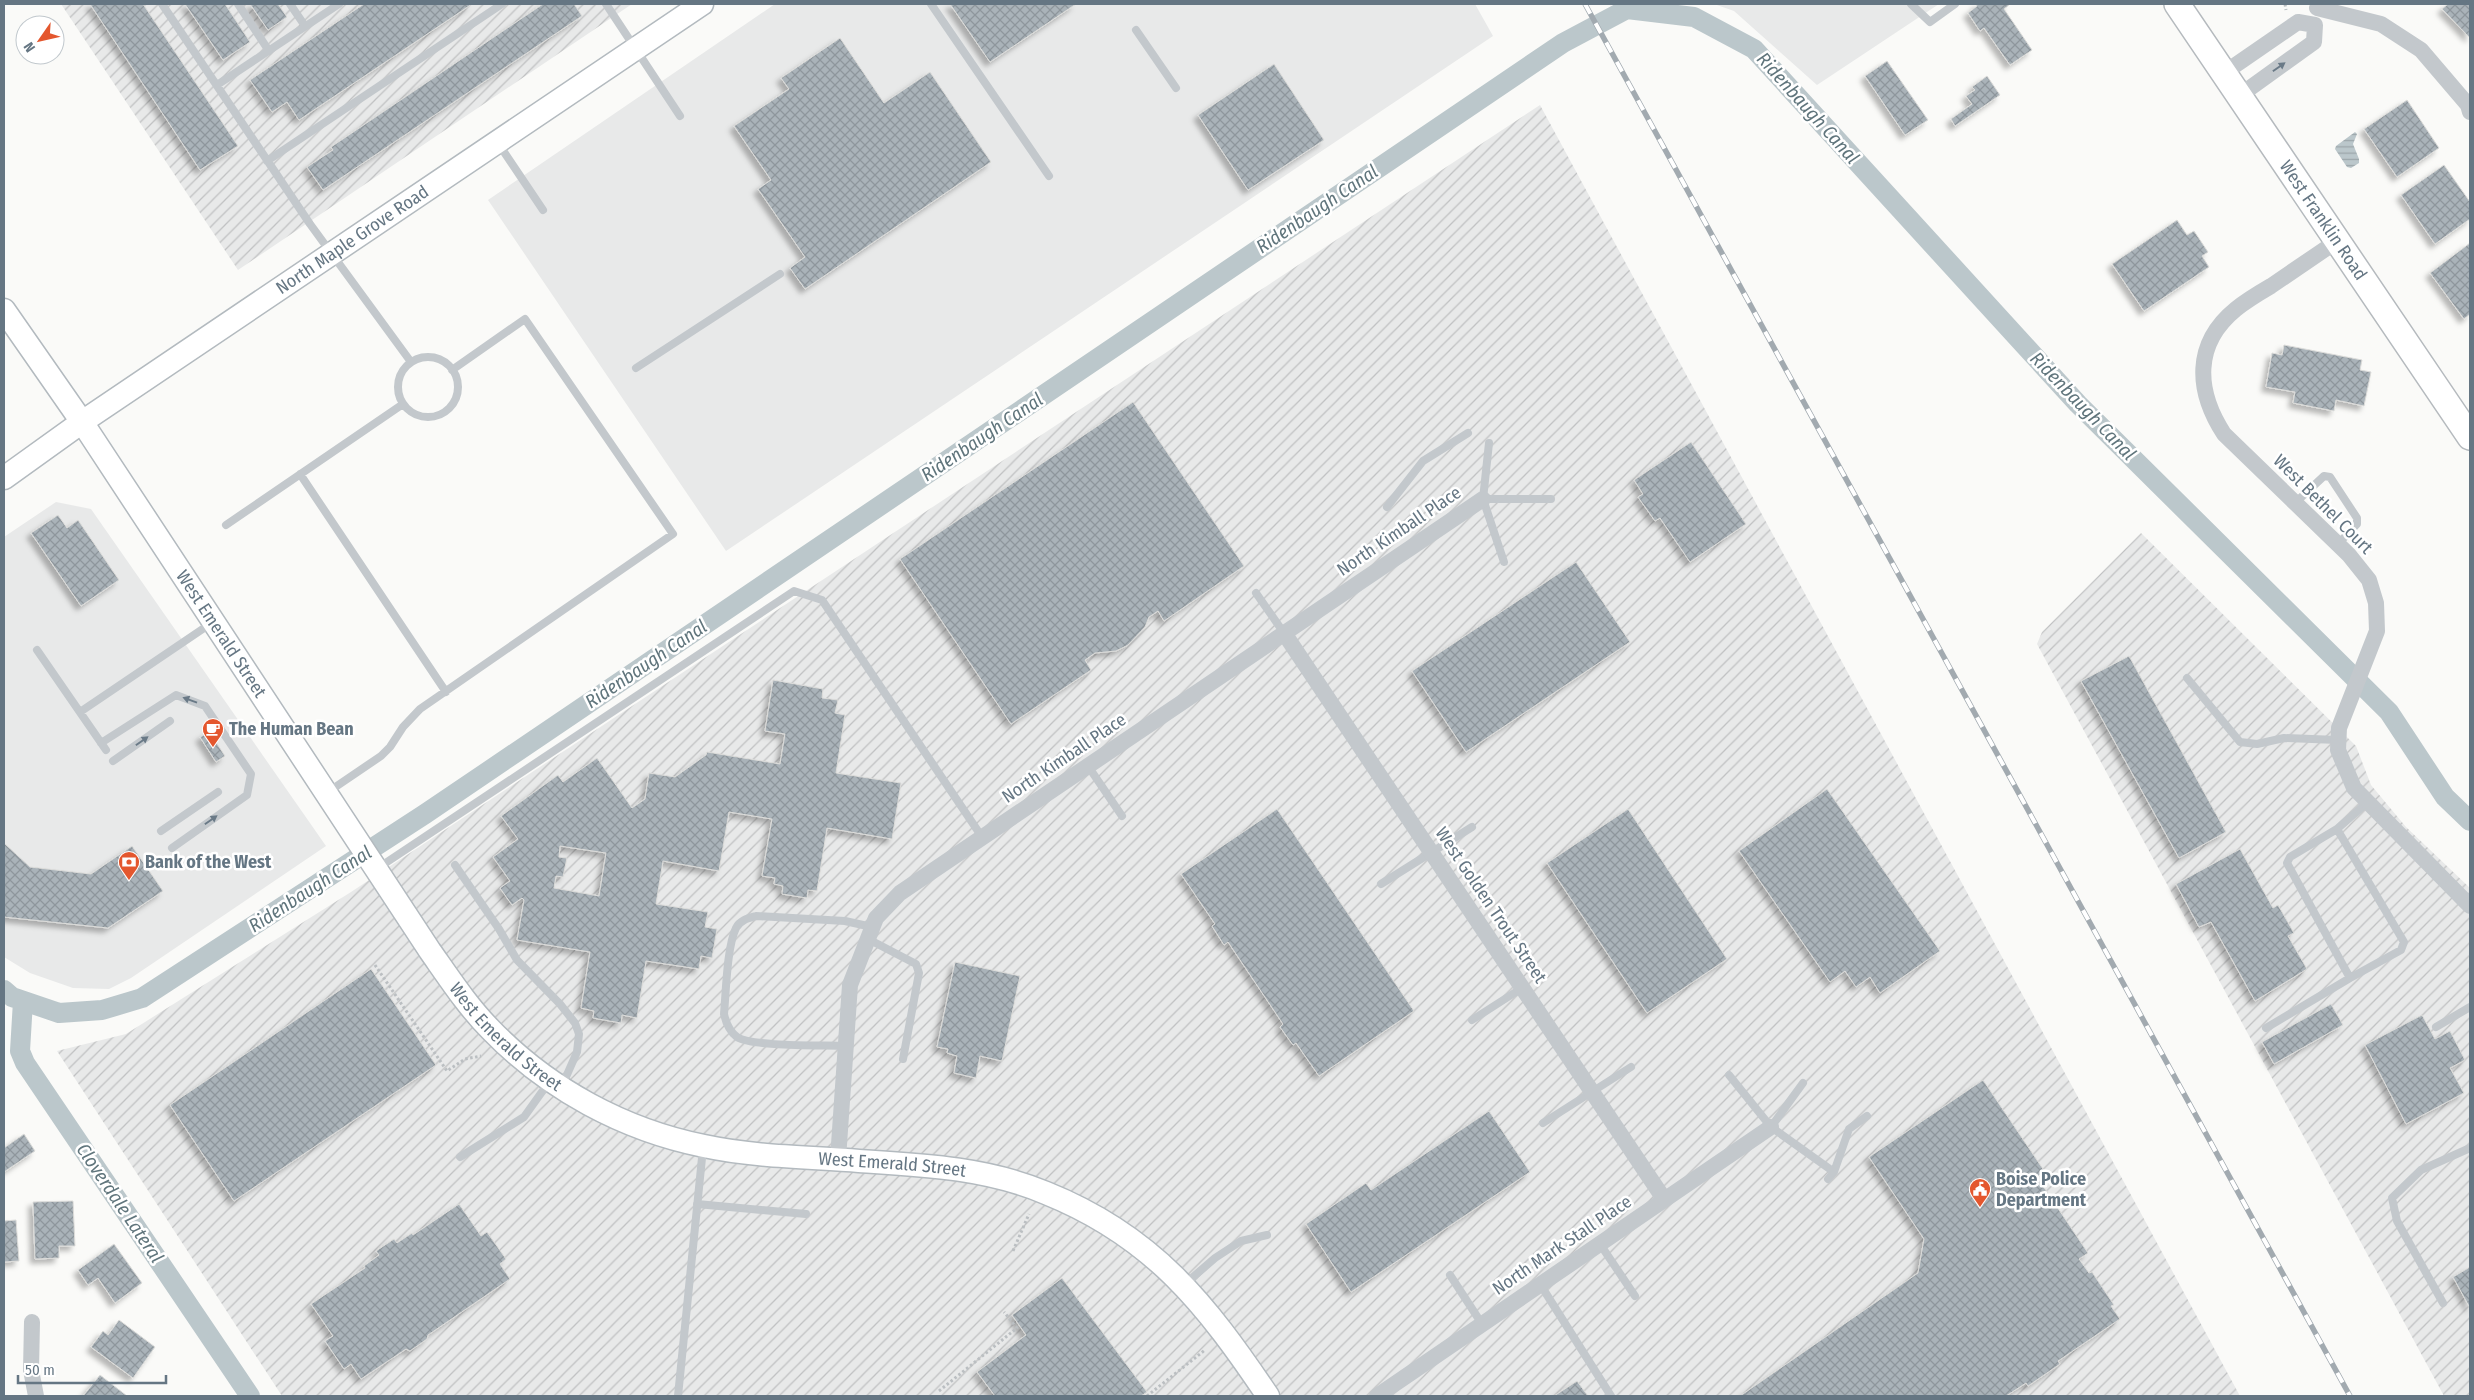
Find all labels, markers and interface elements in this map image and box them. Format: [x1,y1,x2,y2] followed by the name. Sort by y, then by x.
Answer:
[15,15,65,65] north arrow
[20,39,39,55] text: N
[1752,48,1864,168] water label: Ridenbaugh Canal
[2272,62,2286,72] one-way arrow
[2275,156,2372,284] street label: West Franklin Road
[1252,160,1382,258] water label: Ridenbaugh Canal
[272,181,433,299] street label: North Maple Grove Road
[2025,347,2141,465] water label: Ridenbaugh Canal
[917,388,1047,486] water label: Ridenbaugh Canal
[2269,450,2377,558] street label: West Bethel Court
[1333,481,1465,581] street label: North Kimball Place
[171,566,271,702] street label: West Emerald Street
[581,615,711,713] water label: Ridenbaugh Canal
[182,696,197,704] one-way arrow
[998,708,1130,808] street label: North Kimball Place
[201,717,225,748] cafe icon: The Human Bean
[229,718,354,740] place label: The Human Bean
[135,736,149,746] one-way arrow
[205,815,218,825] one-way arrow
[1431,823,1551,987] street label: West Golden Trout Street
[244,841,376,937] water label: Ridenbaugh Canal
[117,850,141,881] bank icon: Bank of the West
[145,851,272,873] place label: Bank of the West
[445,978,566,1096] street label: West Emerald Street
[72,1139,169,1267] water label: Cloverdale Lateral
[818,1147,968,1182] street label: West Emerald Street
[1996,1168,2087,1211] place label: Boise Police Department
[1968,1177,1992,1208] public building icon: Boise Police Department
[1488,1190,1636,1300] street label: North Mark Stall Place
[18,1352,165,1384] scale bar
[25,1361,55,1379] text: 50 m

